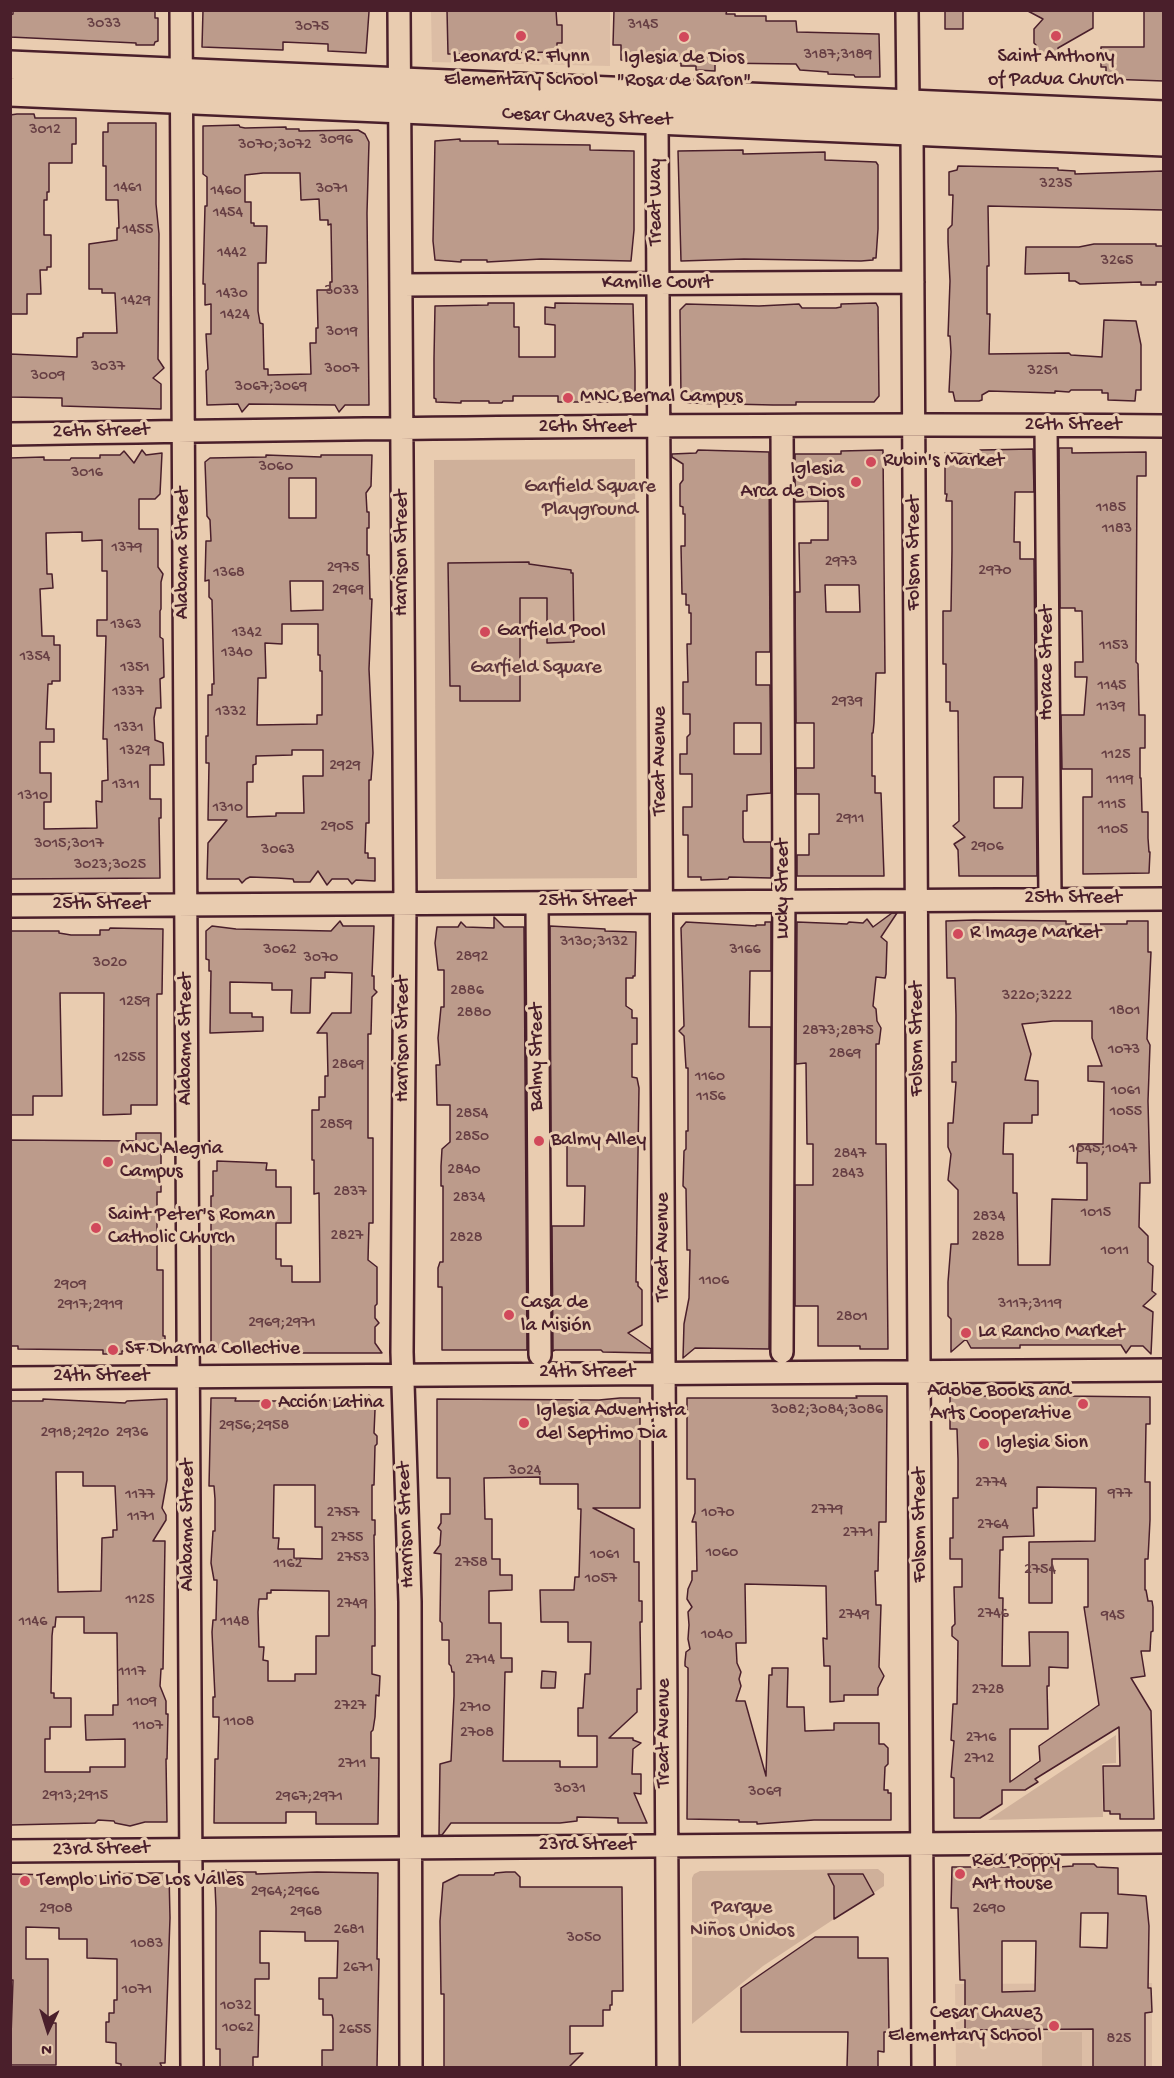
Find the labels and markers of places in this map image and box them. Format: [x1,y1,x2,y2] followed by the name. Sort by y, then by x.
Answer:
[514,29,528,43] marker: Leonard R. Flynn Elementary School
[1049,29,1063,43] marker: Saint Anthony of Padua Church
[677,30,691,44] marker: Iglesia de Dios "Rosa de Saron"
[444,46,598,93] place label: Leonard R. Flynn Elementary School
[988,46,1124,93] place label: Saint Anthony of Padua Church
[617,47,751,94] place label: Iglesia de Dios "Rosa de Saron"
[580,386,743,410] place label: MNC Bernal Campus
[561,391,575,405] marker: MNC Bernal Campus
[883,450,1004,474] place label: Rubin's Market
[864,455,878,469] marker: Rubin's Market
[741,458,844,505] place label: Iglesia Arca de Dios
[849,475,863,489] marker: Iglesia Arca de Dios
[497,620,606,644] place label: Garfield Pool
[478,625,492,639] marker: Garfield Pool
[970,922,1101,946] place label: R Image Market
[951,927,965,941] marker: R Image Market
[551,1129,646,1153] place label: Balmy Alley
[532,1134,546,1148] marker: Balmy Alley
[120,1138,223,1185] place label: MNC Alegria Campus
[101,1155,115,1169] marker: MNC Alegria Campus
[108,1204,275,1251] place label: Saint Peter's Roman Catholic Church
[89,1221,103,1235] marker: Saint Peter's Roman Catholic Church
[521,1292,591,1339] place label: Casa de la Misión
[502,1308,516,1322] marker: Casa de la Misión
[978,1321,1124,1345] place label: La Rancho Market
[959,1326,973,1340] marker: La Rancho Market
[125,1338,300,1362] place label: SF Dharma Collective
[106,1343,120,1357] marker: SF Dharma Collective
[927,1380,1071,1427] place label: Adobe Books and Arts Cooperative
[278,1392,384,1416] place label: Acción Latina
[259,1397,273,1411] marker: Acción Latina
[1076,1397,1090,1411] marker: Adobe Books and Arts Cooperative
[536,1400,686,1447] place label: Iglesia Adventista del Septimo Dia
[517,1416,531,1430] marker: Iglesia Adventista del Septimo Dia
[996,1432,1088,1456] place label: Iglesia Sion
[977,1437,991,1451] marker: Iglesia Sion
[972,1850,1060,1897] place label: Red Poppy Art House
[953,1867,967,1881] marker: Red Poppy Art House
[37,1869,243,1893] place label: Templo Lirio De Los Valles
[18,1874,32,1888] marker: Templo Lirio De Los Valles
[888,2002,1042,2049] place label: Cesar Chavez Elementary School
[1047,2019,1061,2033] marker: Cesar Chavez Elementary School

